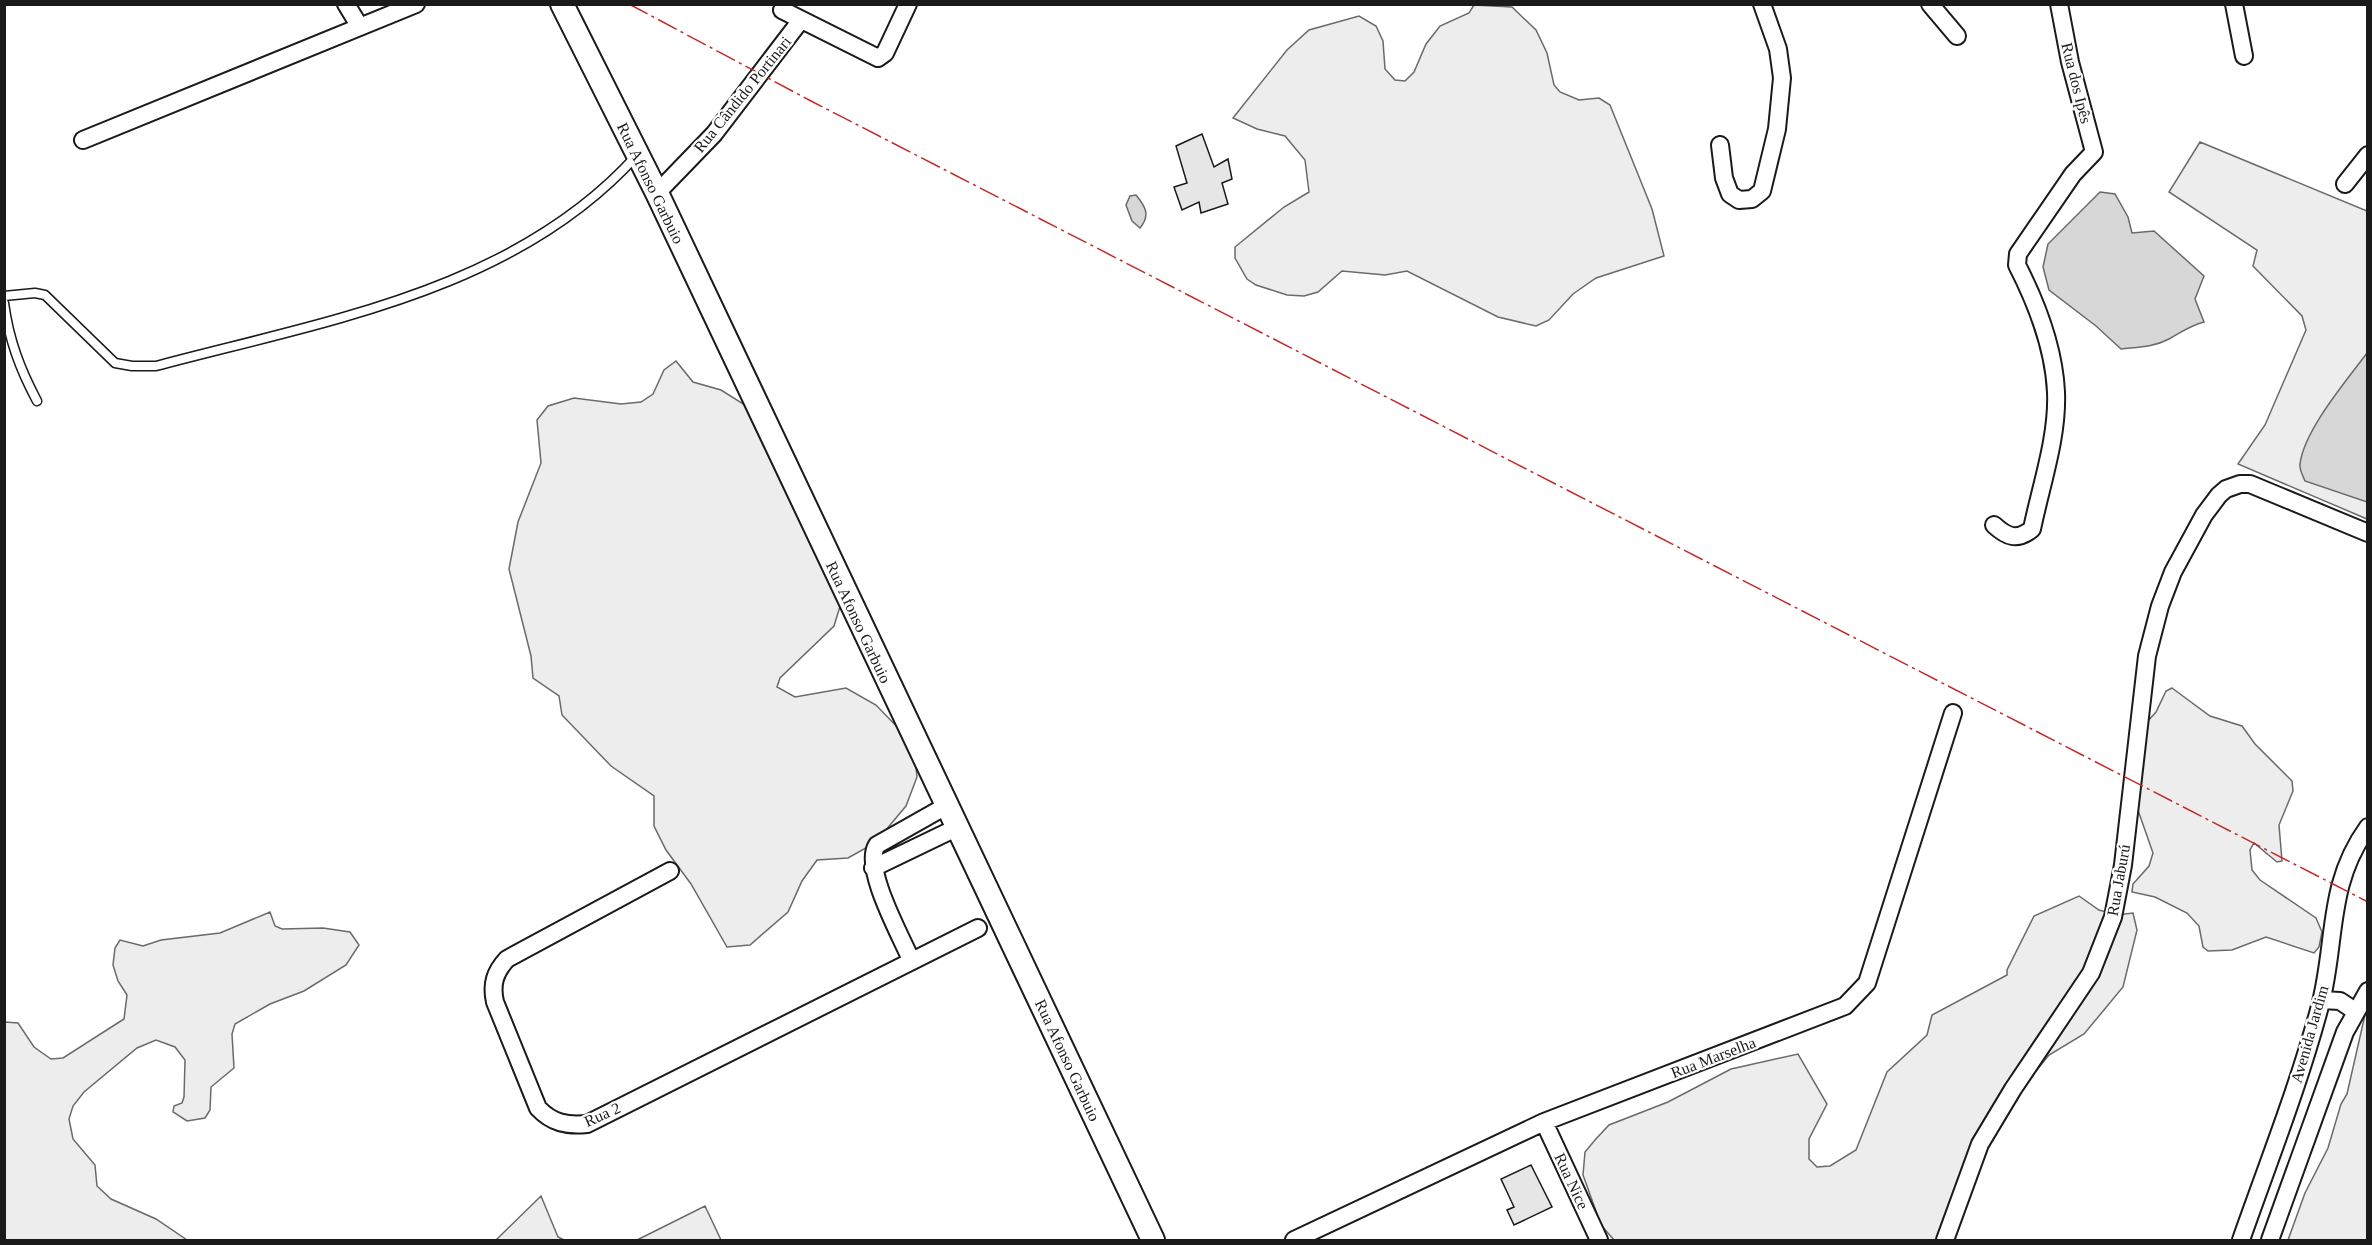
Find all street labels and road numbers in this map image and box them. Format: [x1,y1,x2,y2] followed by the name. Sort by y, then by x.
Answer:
[690,33,795,156] street label: Rua Cândido Portinari
[2057,41,2095,126] street label: Rua dos Ipês
[614,120,687,246] street label: Rua Afonso Garbuio
[823,559,894,686] street label: Rua Afonso Garbuio
[2104,843,2133,917] street label: Rua Jaburú
[2287,983,2332,1085] street label: Avenida Jardim
[1032,997,1103,1124] street label: Rua Afonso Garbuio
[1668,1034,1758,1081] street label: Rua Marselha
[581,1099,623,1130] street label: Rua 2
[1551,1150,1592,1212] street label: Rua Nice

